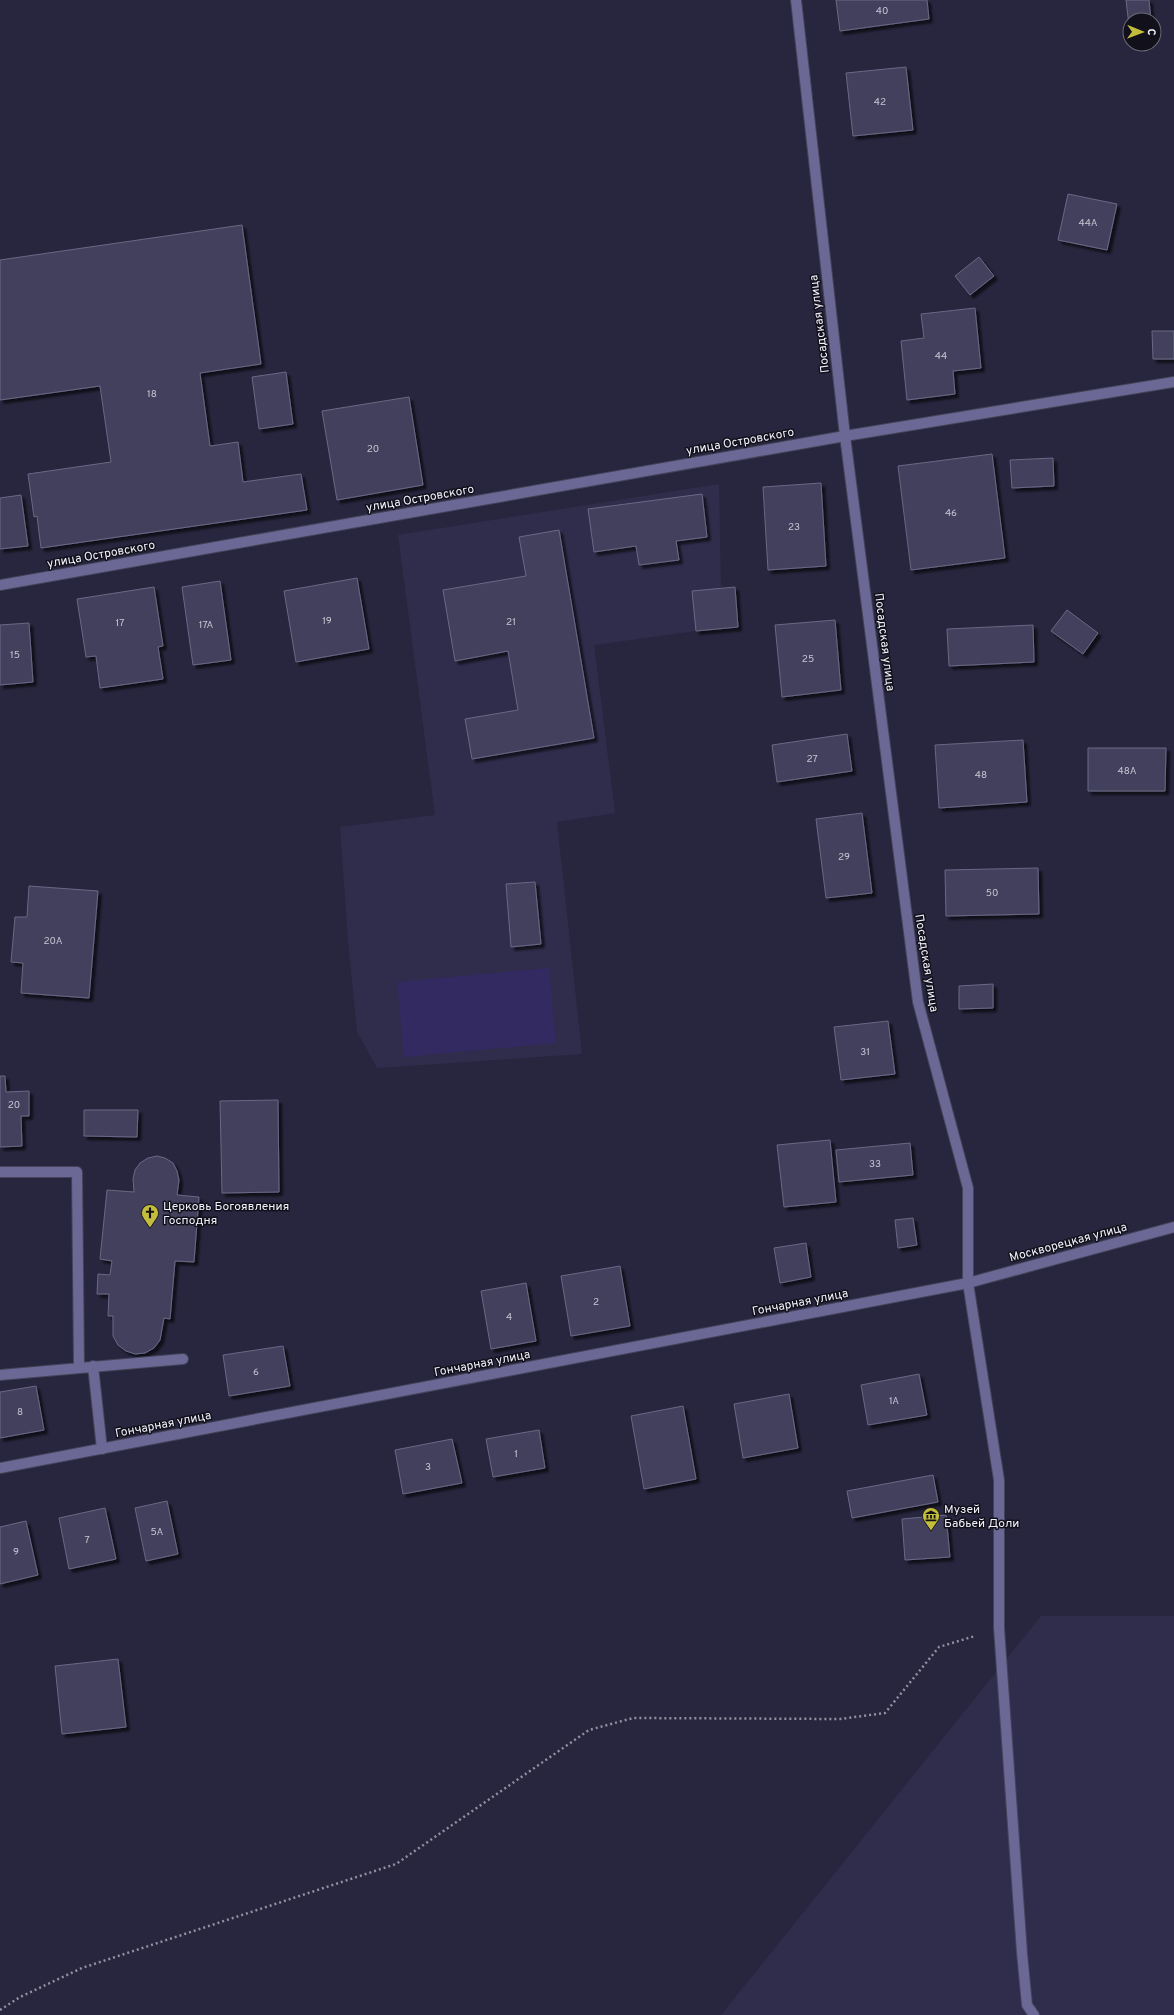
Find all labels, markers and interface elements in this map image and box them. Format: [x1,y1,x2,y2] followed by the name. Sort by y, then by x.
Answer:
[876,5,888,18] house number: 40
[1122,12,1162,52] north arrow
[1144,29,1158,36] text: С
[874,96,886,109] house number: 42
[1078,217,1098,230] house number: 44А
[806,274,834,374] street label: Посадская улица
[935,350,947,363] house number: 44
[147,388,157,401] house number: 18
[685,425,796,459] street label: улица Островского
[367,443,379,456] house number: 20
[365,482,476,516] street label: улица Островского
[945,507,957,520] house number: 46
[788,521,800,534] house number: 23
[46,538,157,572] street label: улица Островского
[870,592,898,692] street label: Посадская улица
[322,615,332,628] house number: 19
[506,616,516,629] house number: 21
[116,617,124,630] house number: 17
[199,619,213,632] house number: 17А
[10,649,20,662] house number: 15
[802,653,814,666] house number: 25
[806,753,818,766] house number: 27
[1117,765,1137,778] house number: 48А
[975,769,987,782] house number: 48
[838,851,850,864] house number: 29
[986,887,998,900] house number: 50
[910,913,942,1013] street label: Посадская улица
[43,935,63,948] house number: 20А
[860,1046,870,1059] house number: 31
[8,1099,20,1112] house number: 20
[869,1158,881,1171] house number: 33
[163,1199,289,1229] place label: Церковь Богоявления Господня
[140,1203,160,1228] church icon: Церковь Богоявления Господня
[1008,1220,1129,1266] street label: Москворецкая улица
[751,1286,850,1320] street label: Гончарная улица
[593,1296,599,1309] house number: 2
[506,1311,512,1324] house number: 4
[433,1347,532,1381] street label: Гончарная улица
[253,1366,259,1379] house number: 6
[889,1395,899,1408] house number: 1А
[17,1406,23,1419] house number: 8
[114,1408,213,1442] street label: Гончарная улица
[514,1448,518,1461] house number: 1
[425,1461,431,1474] house number: 3
[944,1502,1019,1532] place label: Музей Бабьей Доли
[921,1506,941,1531] museum icon: Музей Бабьей Доли
[151,1526,164,1539] house number: 5А
[84,1534,90,1547] house number: 7
[13,1546,19,1559] house number: 9

